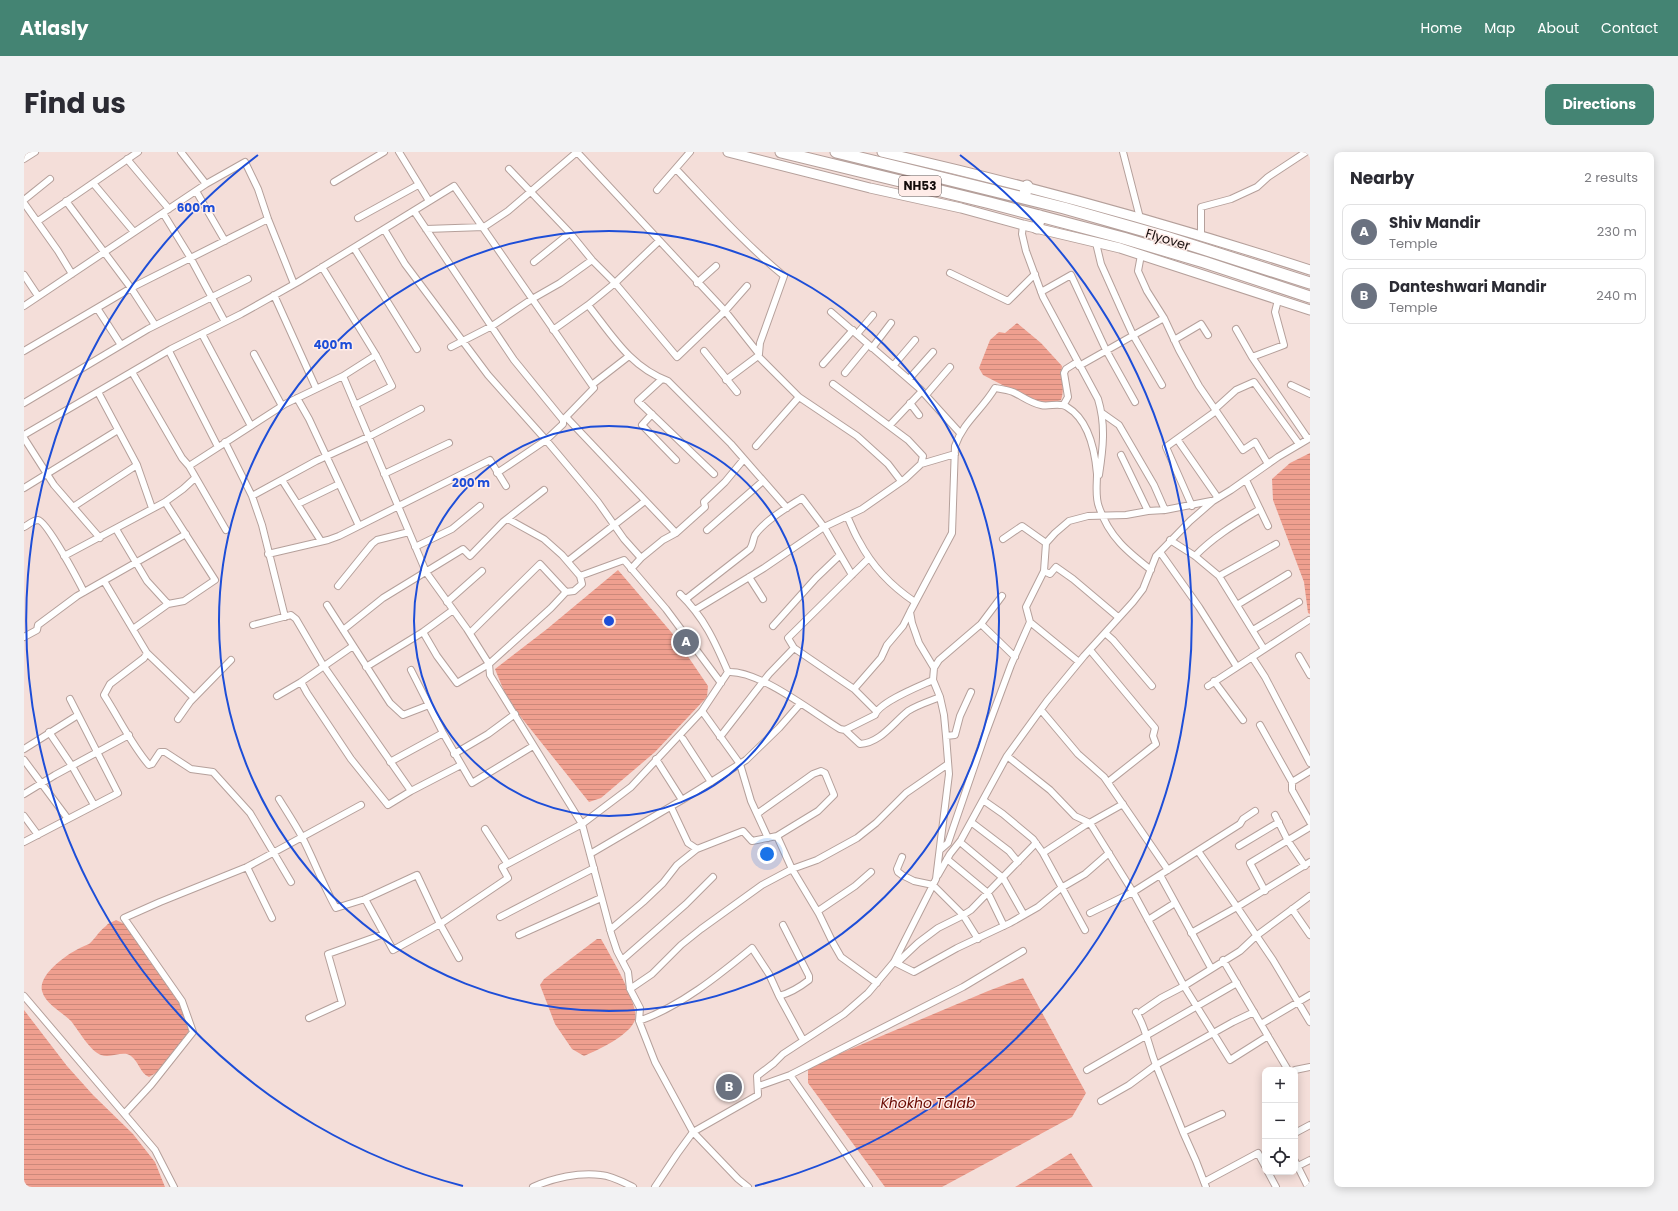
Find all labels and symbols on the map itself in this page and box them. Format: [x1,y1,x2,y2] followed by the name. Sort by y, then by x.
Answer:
[899,176,941,196] road number: NH53
[177,199,216,216] text: 600 m
[1143,224,1193,255] street label: Flyover
[313,336,353,353] text: 400 m
[452,474,490,491] text: 200 m
[602,614,616,628] centre of rings
[673,627,699,657] pin: A
[757,844,777,864] your location
[716,1072,742,1102] pin: B
[880,1093,976,1113] water label: Khokho Talab

